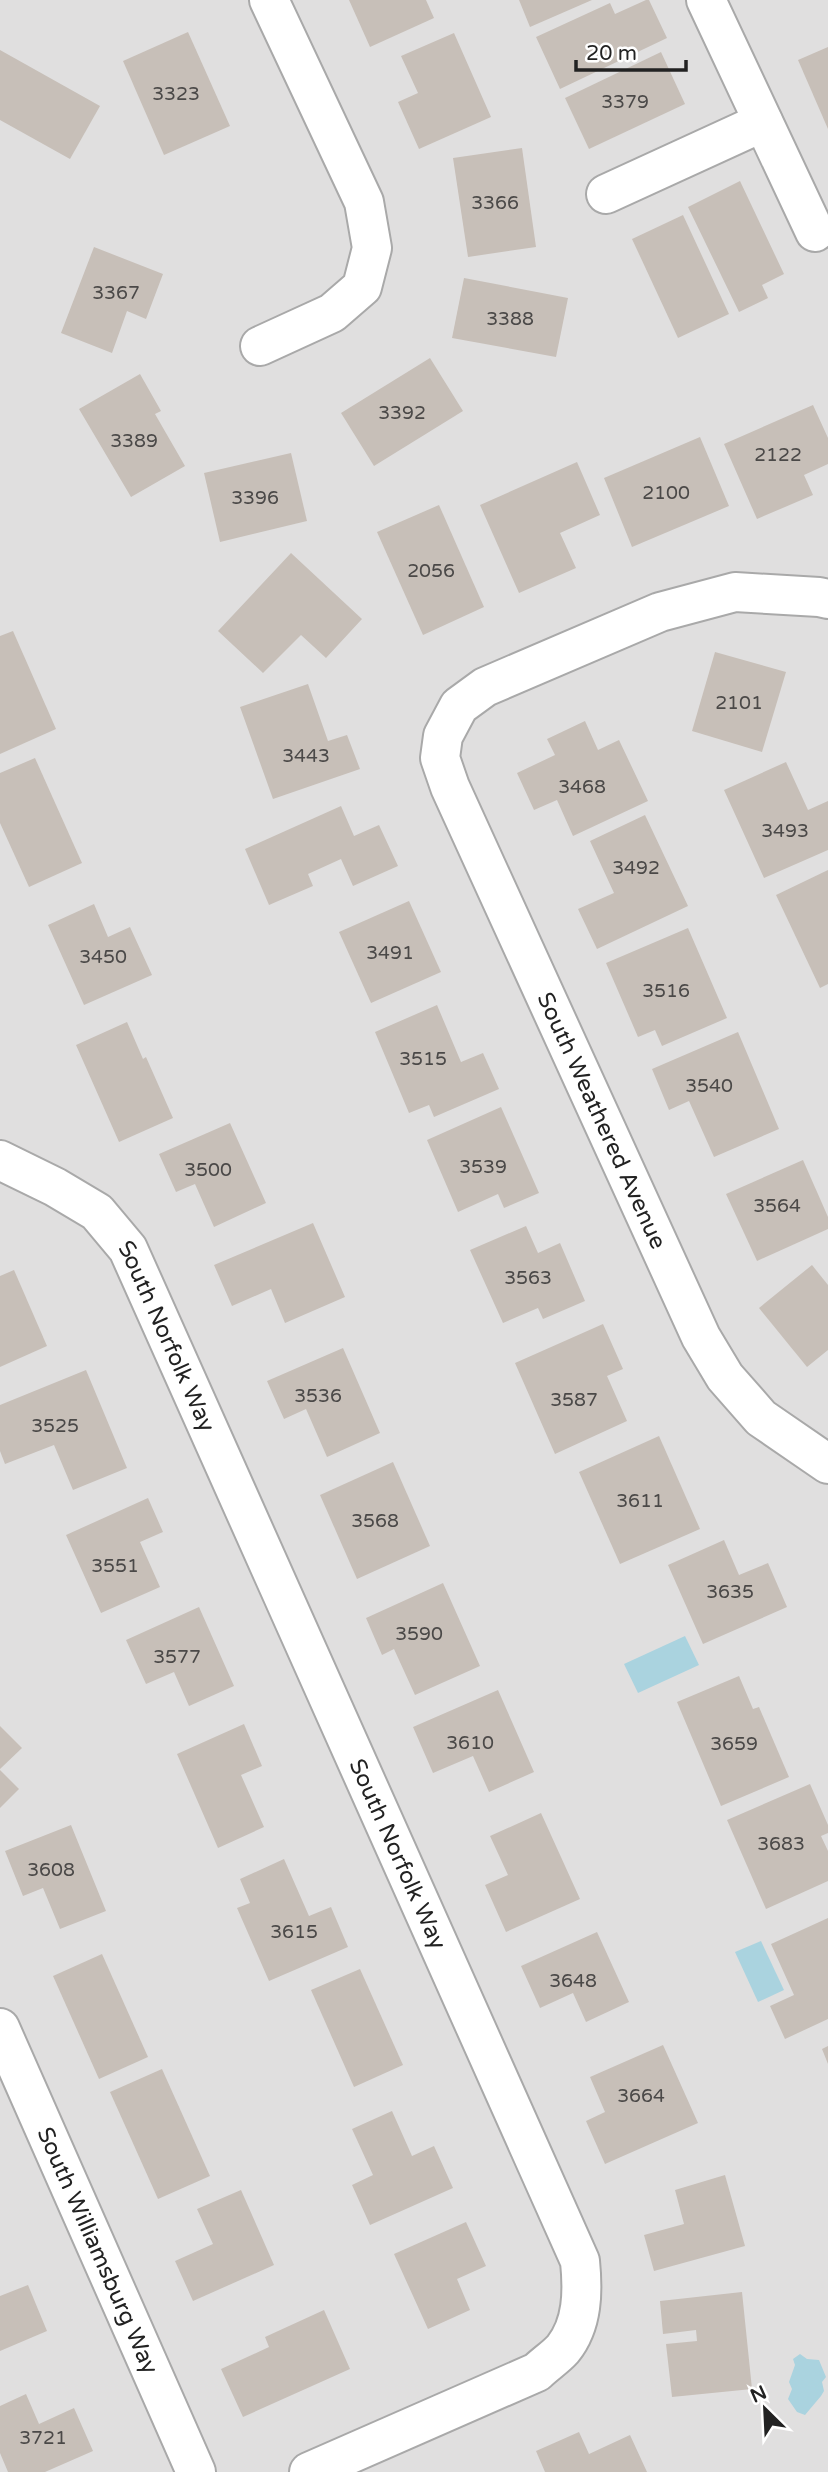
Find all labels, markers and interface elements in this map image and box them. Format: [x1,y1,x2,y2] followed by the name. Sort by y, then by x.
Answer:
[576,28,686,72] scale bar
[586,41,637,66] text: 20 m
[152,83,200,105] house number: 3323
[601,91,649,113] house number: 3379
[471,192,519,214] house number: 3366
[92,282,140,304] house number: 3367
[486,308,534,330] house number: 3388
[378,402,426,424] house number: 3392
[110,430,158,452] house number: 3389
[754,444,802,466] house number: 2122
[642,482,690,504] house number: 2100
[231,487,279,509] house number: 3396
[407,560,455,582] house number: 2056
[715,692,763,714] house number: 2101
[282,745,330,767] house number: 3443
[558,776,606,798] house number: 3468
[761,820,809,842] house number: 3493
[612,857,660,879] house number: 3492
[366,942,414,964] house number: 3491
[79,946,127,968] house number: 3450
[642,980,690,1002] house number: 3516
[531,988,672,1254] street label: South Weathered Avenue
[399,1048,447,1070] house number: 3515
[685,1075,733,1097] house number: 3540
[459,1156,507,1178] house number: 3539
[184,1159,232,1181] house number: 3500
[753,1195,801,1217] house number: 3564
[112,1235,221,1436] street label: South Norfolk Way
[504,1267,552,1289] house number: 3563
[294,1385,342,1407] house number: 3536
[550,1389,598,1411] house number: 3587
[31,1415,79,1437] house number: 3525
[616,1490,664,1512] house number: 3611
[351,1510,399,1532] house number: 3568
[91,1555,139,1577] house number: 3551
[706,1581,754,1603] house number: 3635
[395,1623,443,1645] house number: 3590
[153,1646,201,1668] house number: 3577
[446,1732,494,1754] house number: 3610
[710,1733,758,1755] house number: 3659
[343,1755,452,1954] street label: South Norfolk Way
[757,1833,805,1855] house number: 3683
[27,1859,75,1881] house number: 3608
[270,1921,318,1943] house number: 3615
[549,1970,597,1992] house number: 3648
[617,2085,665,2107] house number: 3664
[31,2123,164,2378] street label: South Williamsburg Way
[730,2374,800,2444] north arrow
[747,2381,770,2408] text: N
[19,2427,67,2449] house number: 3721

